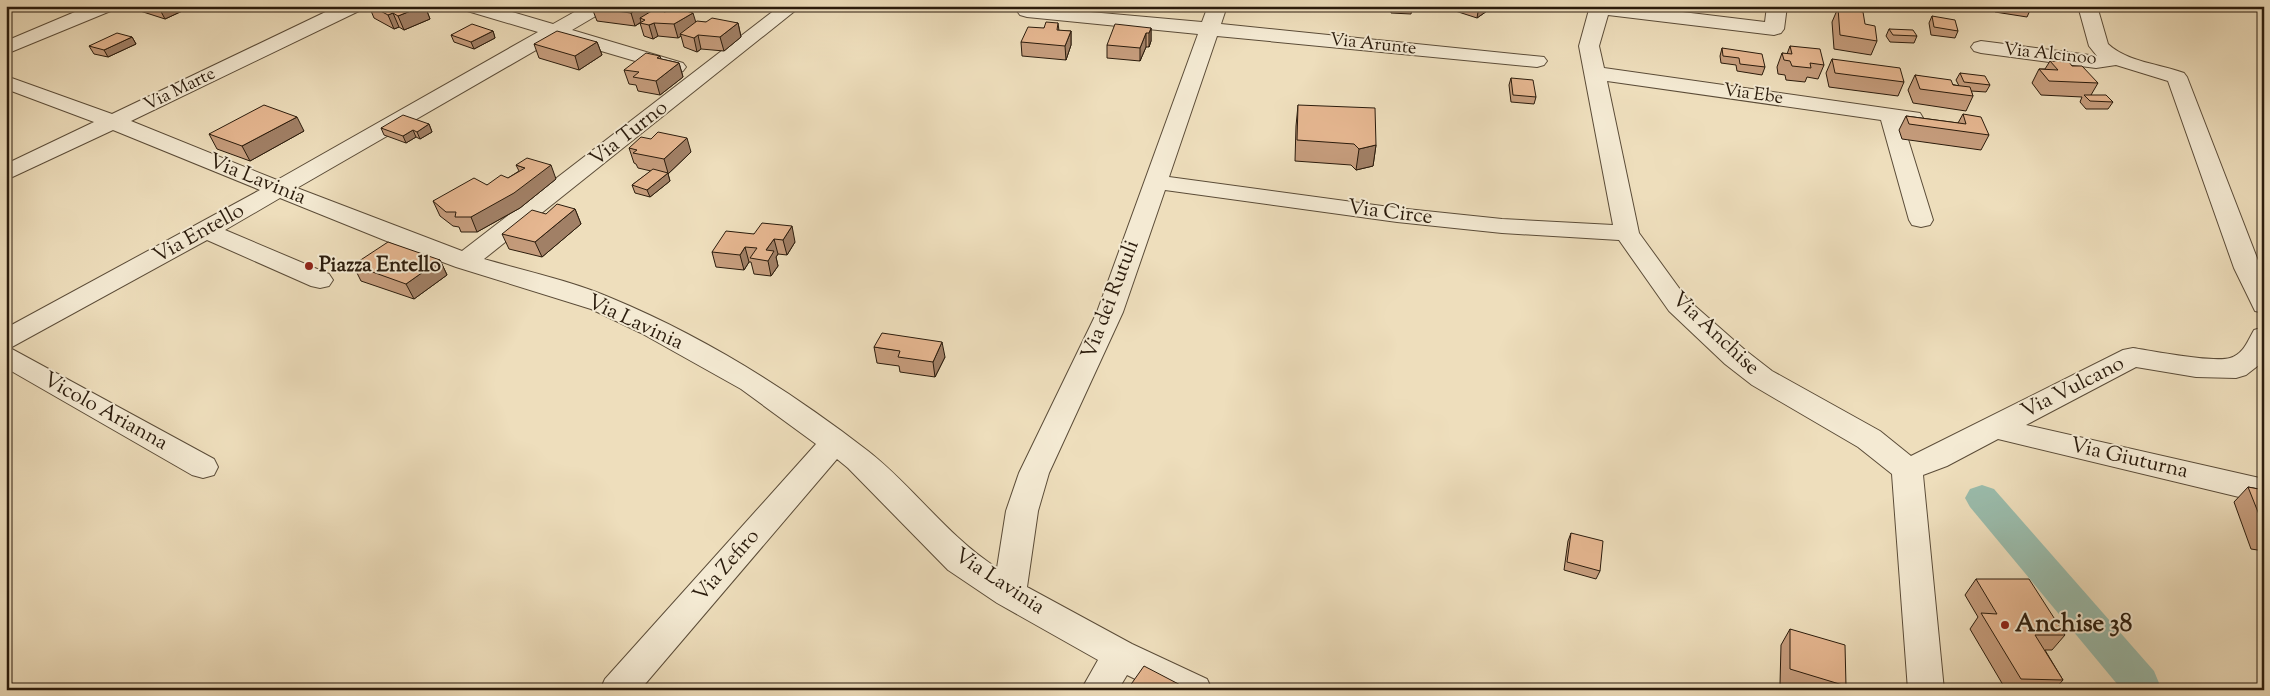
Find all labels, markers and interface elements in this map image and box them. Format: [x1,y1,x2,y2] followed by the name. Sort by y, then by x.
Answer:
[1328,28,1418,62] street label: Via Arunte
[2002,37,2098,73] street label: Via Alcinoo
[140,62,220,118] street label: Via Marte
[1721,78,1785,112] street label: Via Ebe
[583,94,675,174] street label: Via Turno
[204,147,311,213] street label: Via Lavinia
[1346,193,1434,233] street label: Via Circe
[148,197,250,271] street label: Via Entello
[1075,236,1147,364] street label: Via dei Rutuli
[319,251,441,281] place label: Piazza Entello
[303,260,315,272] marker: Piazza Entello
[1664,285,1766,383] street label: Via Anchise
[582,288,688,358] street label: Via Lavinia
[2016,349,2130,427] street label: Via Vulcano
[37,365,173,459] street label: Vicolo Arianna
[2067,431,2191,487] street label: Via Giuturna
[687,523,767,609] street label: Via Zefiro
[948,541,1051,623] street label: Via Lavinia
[2015,607,2132,643] place label: Anchise 38
[1999,619,2011,631] marker: Anchise 38

